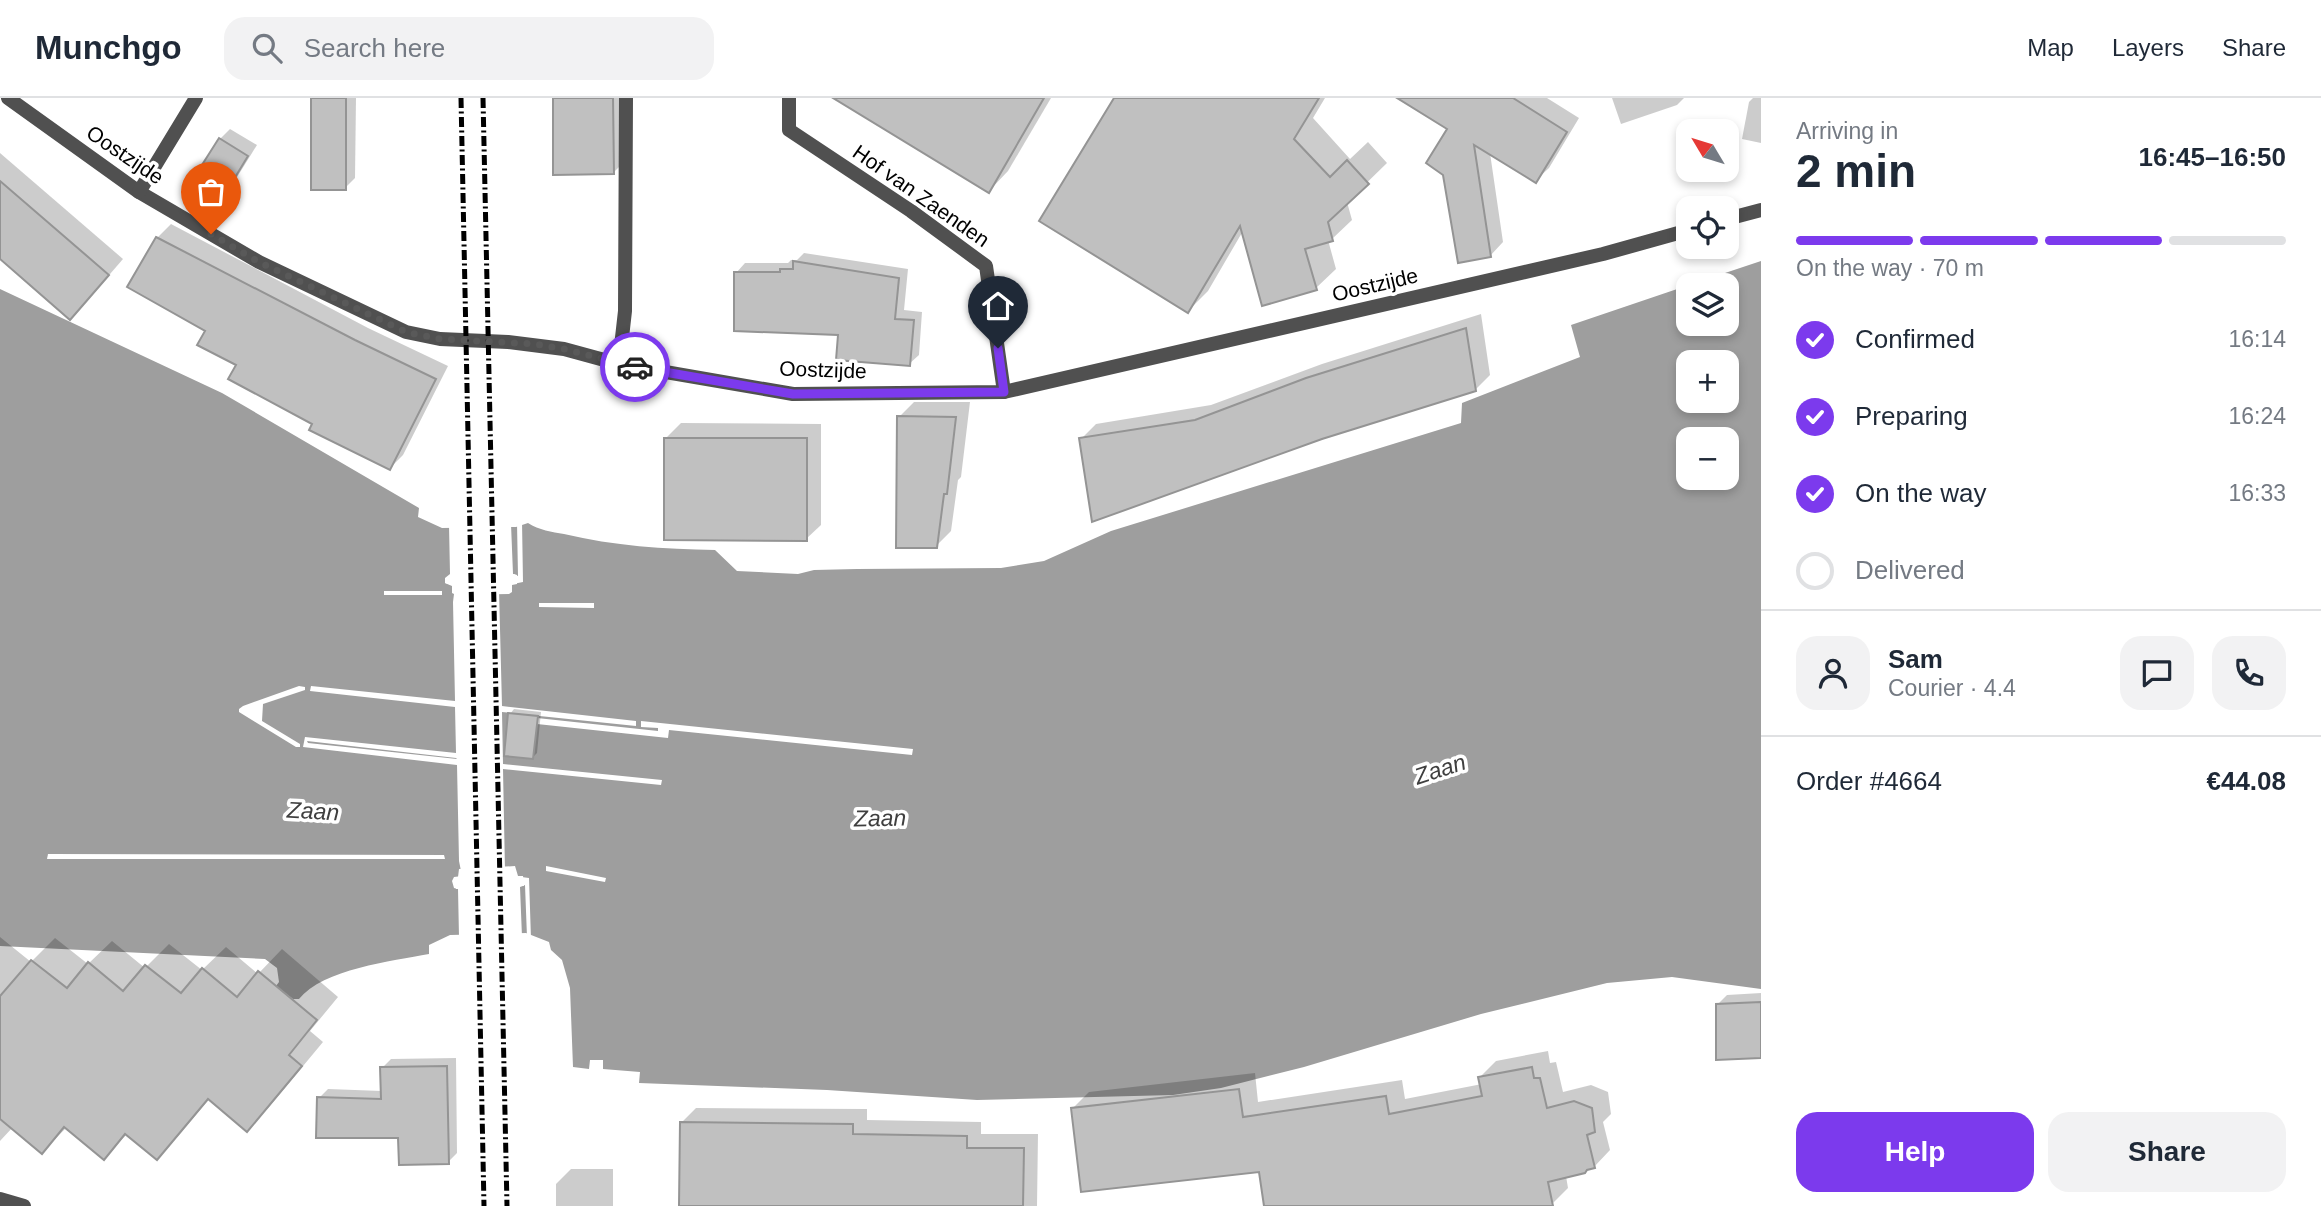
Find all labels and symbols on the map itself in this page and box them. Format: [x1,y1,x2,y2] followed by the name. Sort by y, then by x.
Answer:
[1676,119,1740,182] north arrow
[83,121,168,189] street label: Oostzijde
[849,140,994,251] street label: Hof van Zaenden
[181,162,241,234] pin
[1330,263,1420,306] street label: Oostzijde
[968,276,1028,348] pin
[600,332,670,402] courier
[779,356,867,383] street label: Oostzijde
[1410,749,1469,790] water label: Zaan
[285,797,340,825] water label: Zaan
[853,805,906,831] water label: Zaan

